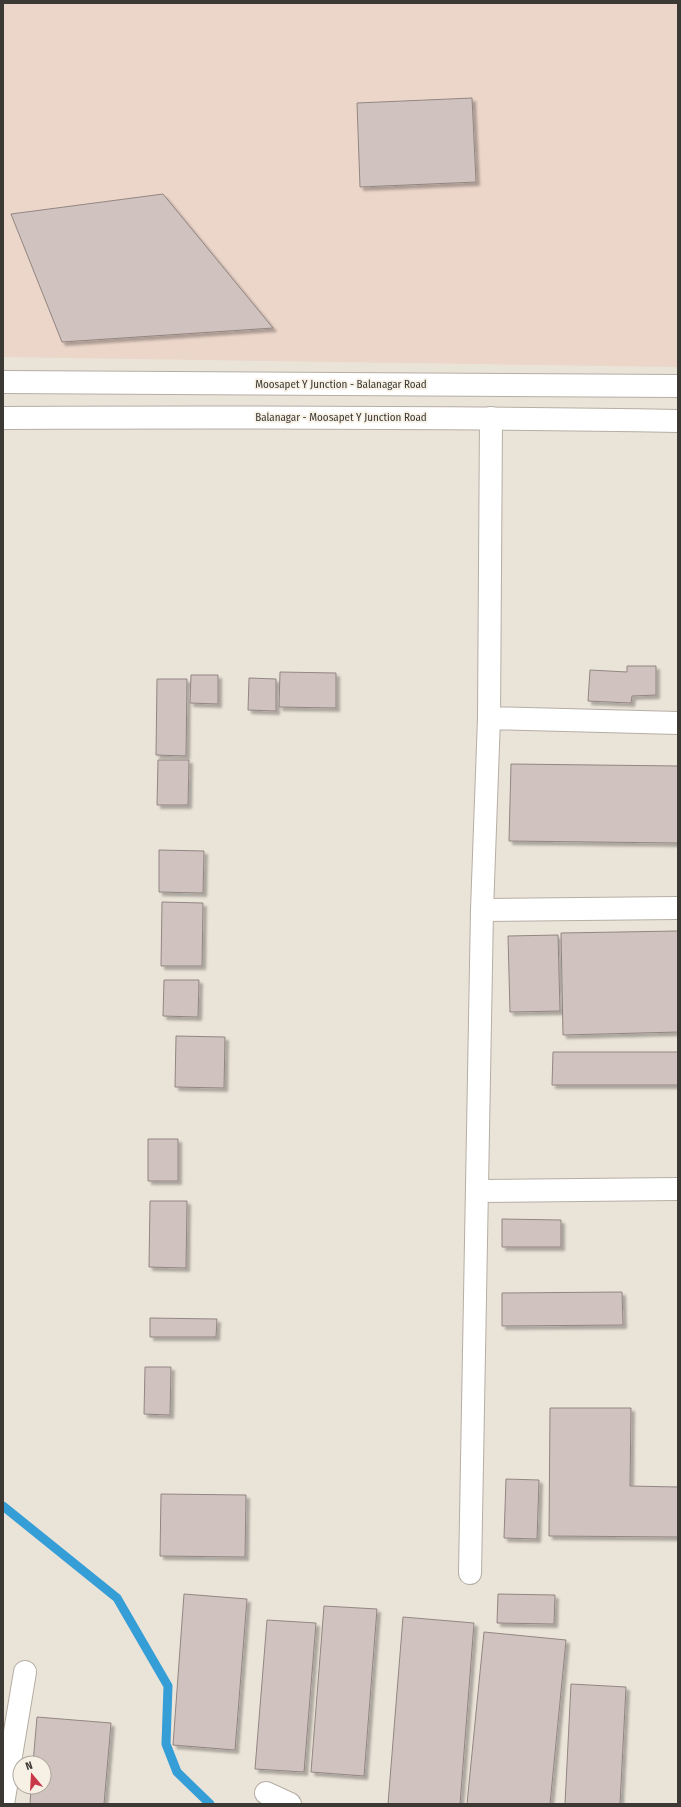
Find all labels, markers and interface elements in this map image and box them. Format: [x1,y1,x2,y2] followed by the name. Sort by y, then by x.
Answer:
[255,378,427,391] street label: Moosapet Y Junction - Balanagar Road
[255,411,427,424] street label: Balanagar - Moosapet Y Junction Road
[12,1755,52,1795] north arrow
[24,1759,34,1773] text: N

